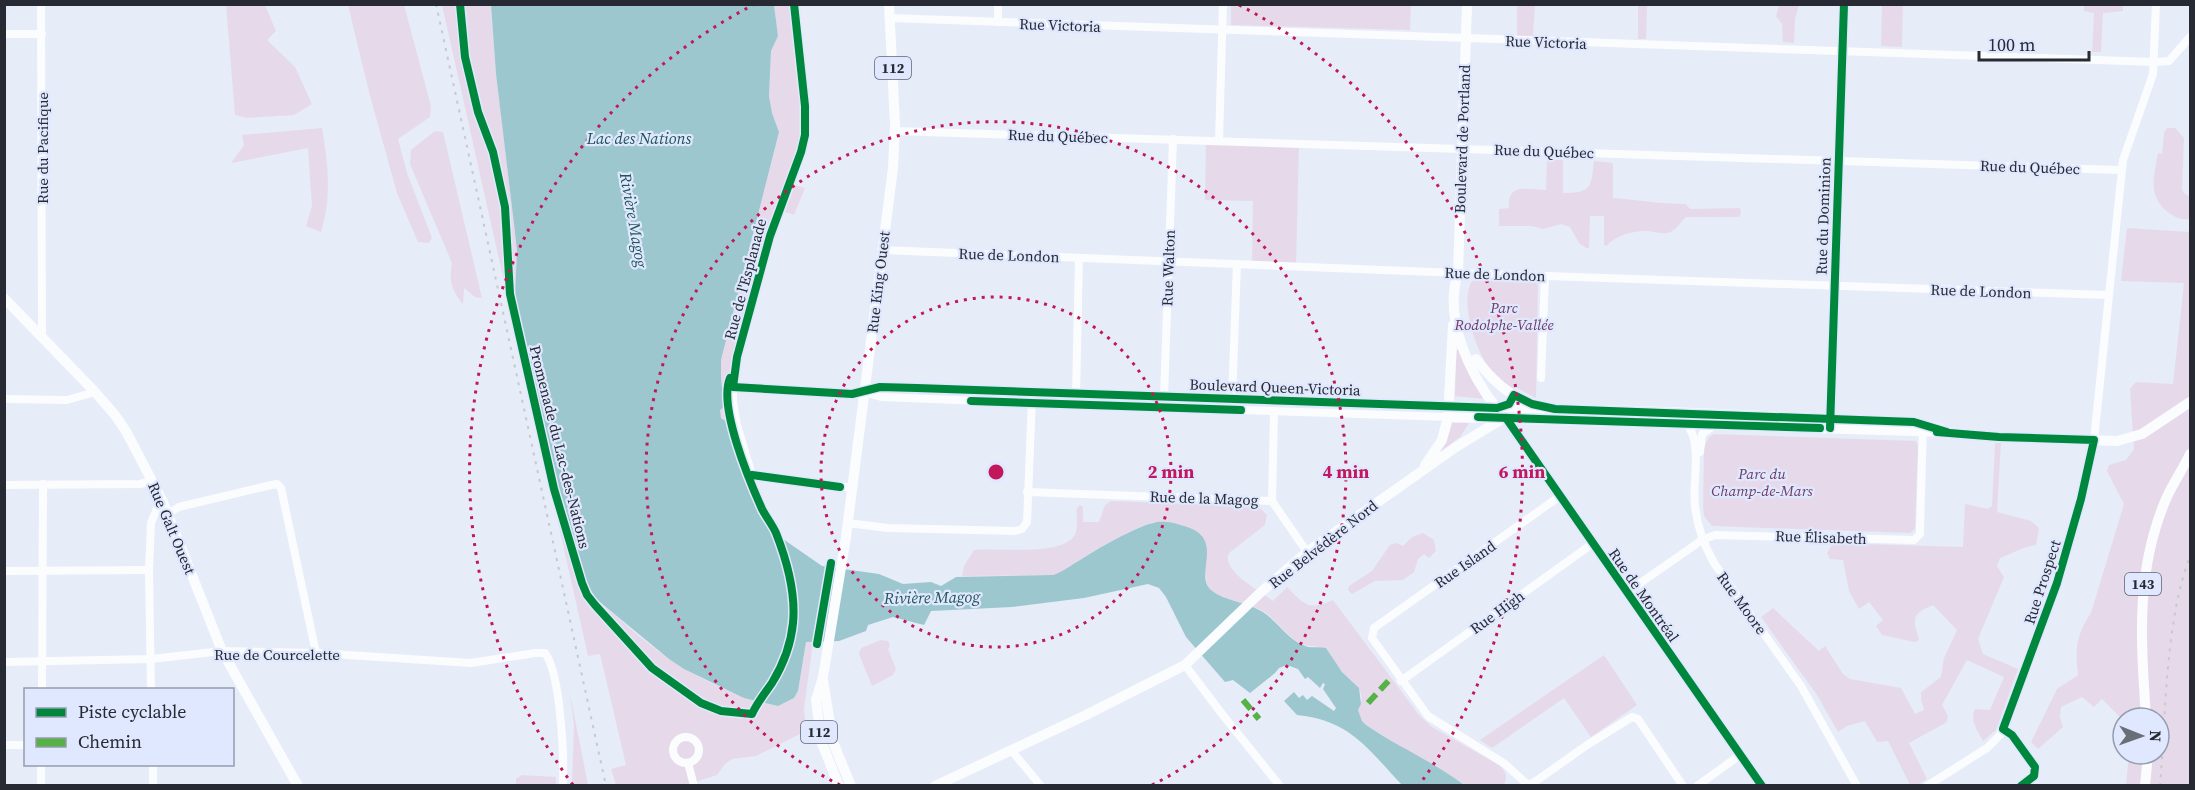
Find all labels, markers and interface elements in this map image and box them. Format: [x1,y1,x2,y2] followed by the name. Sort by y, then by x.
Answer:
[1019,13,1102,37] street label: Rue Victoria
[1979,24,2088,62] scale bar
[1505,30,1588,54] street label: Rue Victoria
[1988,32,2035,57] text: 100 m
[875,57,911,79] road number: 112
[1449,64,1475,214] street label: Boulevard de Portland
[32,92,53,204] street label: Rue du Pacifique
[1008,124,1108,148] street label: Rue du Québec
[586,127,691,149] water label: Lac des Nations
[1494,139,1594,163] street label: Rue du Québec
[1980,155,2080,179] street label: Rue du Québec
[1810,157,1836,275] street label: Rue du Dominion
[615,170,653,270] water label: Rivière Magog
[719,216,771,342] street label: Rue de l'Esplanade
[1156,229,1180,307] street label: Rue Walton
[861,230,895,334] street label: Rue King Ouest
[958,243,1060,267] street label: Rue de London
[1444,262,1546,286] street label: Rue de London
[1930,279,2032,303] street label: Rue de London
[1453,297,1554,335] park label: Parc Rodolphe-Vallée
[525,343,595,551] street label: Promenade du Lac-des-Nations
[1189,374,1361,400] street label: Boulevard Queen-Victoria
[1148,459,1194,484] text: 2 min
[1323,459,1369,484] text: 4 min
[1499,459,1545,484] text: 6 min
[986,462,1006,482] centre of rings
[1711,463,1813,501] park label: Parc du Champ-de-Mars
[143,479,201,577] street label: Rue Galt Ouest
[1149,486,1259,510] street label: Rue de la Magog
[1264,495,1382,593] street label: Rue Belvédère Nord
[1775,525,1867,549] street label: Rue Élisabeth
[1430,535,1500,593] street label: Rue Island
[2019,537,2066,627] street label: Rue Prospect
[1604,544,1684,647] street label: Rue de Montréal
[1712,567,1772,639] street label: Rue Moore
[2125,573,2161,595] road number: 143
[883,585,981,609] water label: Rivière Magog
[1466,585,1528,639] street label: Rue High
[214,644,340,665] street label: Rue de Courcelette
[24,688,234,766] legend
[78,699,187,724] text: Piste cyclable
[2111,706,2171,766] north arrow
[801,721,837,743] road number: 112
[78,729,142,754] text: Chemin
[2145,730,2167,743] text: N

